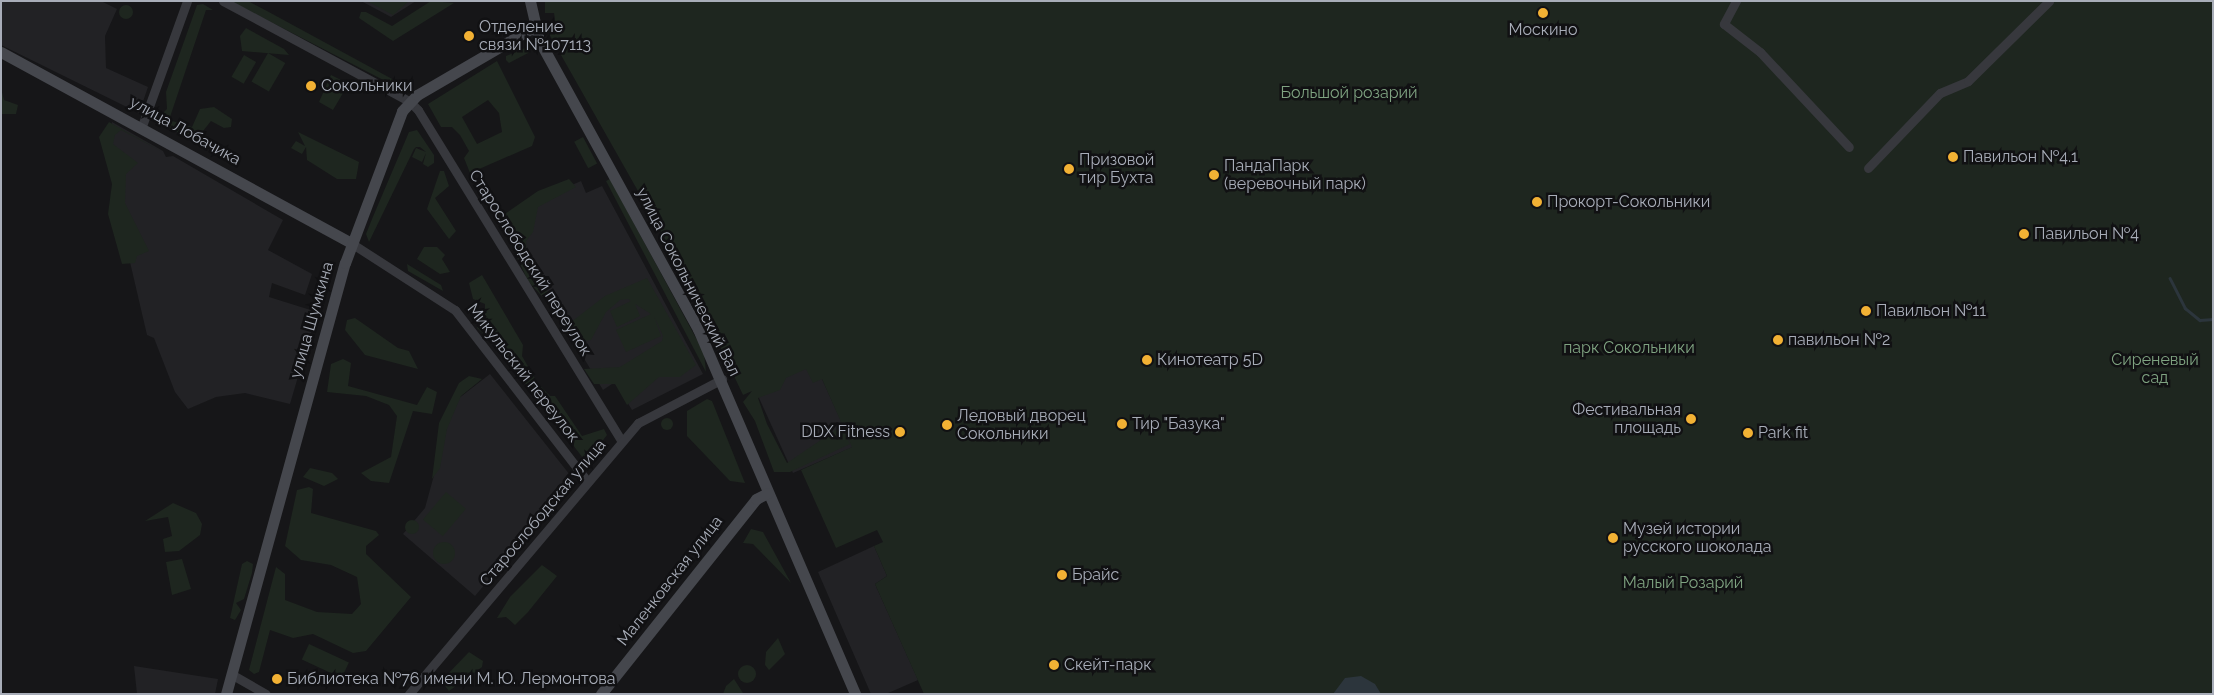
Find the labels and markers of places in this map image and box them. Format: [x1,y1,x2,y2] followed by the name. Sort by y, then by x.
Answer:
[1537,7,1549,19] marker: Москино
[479,17,591,55] place label: Отделение связи №107113
[1509,20,1577,40] place label: Москино
[463,30,475,42] marker: Отделение связи №107113
[321,76,412,96] place label: Сокольники
[305,80,317,92] marker: Сокольники
[1963,147,2078,167] place label: Павильон №4.1
[1079,150,1154,188] place label: Призовой тир Бухта
[1947,151,1959,163] marker: Павильон №4.1
[1224,156,1366,194] place label: ПандаПарк (веревочный парк)
[1063,163,1075,175] marker: Призовой тир Бухта
[1208,169,1220,181] marker: ПандаПарк (веревочный парк)
[1547,192,1710,212] place label: Прокорт-Сокольники
[1531,196,1543,208] marker: Прокорт-Сокольники
[2034,224,2139,244] place label: Павильон №4
[2018,228,2030,240] marker: Павильон №4
[1876,301,1986,321] place label: Павильон №11
[1860,305,1872,317] marker: Павильон №11
[1788,330,1890,350] place label: павильон №2
[1772,334,1784,346] marker: павильон №2
[1157,350,1263,370] place label: Кинотеатр 5D
[1141,354,1153,366] marker: Кинотеатр 5D
[1572,400,1681,438] place label: Фестивальная площадь
[957,406,1086,444] place label: Ледовый дворец Сокольники
[1685,413,1697,425] marker: Фестивальная площадь
[1132,414,1225,434] place label: Тир "Базука"
[1116,418,1128,430] marker: Тир "Базука"
[941,419,953,431] marker: Ледовый дворец Сокольники
[801,422,890,442] place label: DDX Fitness
[1758,423,1808,443] place label: Park fit
[894,426,906,438] marker: DDX Fitness
[1742,427,1754,439] marker: Park fit
[1623,519,1771,557] place label: Музей истории русского шоколада
[1607,532,1619,544] marker: Музей истории русского шоколада
[1072,565,1119,585] place label: Брайс
[1056,569,1068,581] marker: Брайс
[1064,655,1152,675] place label: Скейт-парк
[1048,659,1060,671] marker: Скейт-парк
[287,669,616,689] place label: Библиотека №76 имени М. Ю. Лермонтова
[271,673,283,685] marker: Библиотека №76 имени М. Ю. Лермонтова

